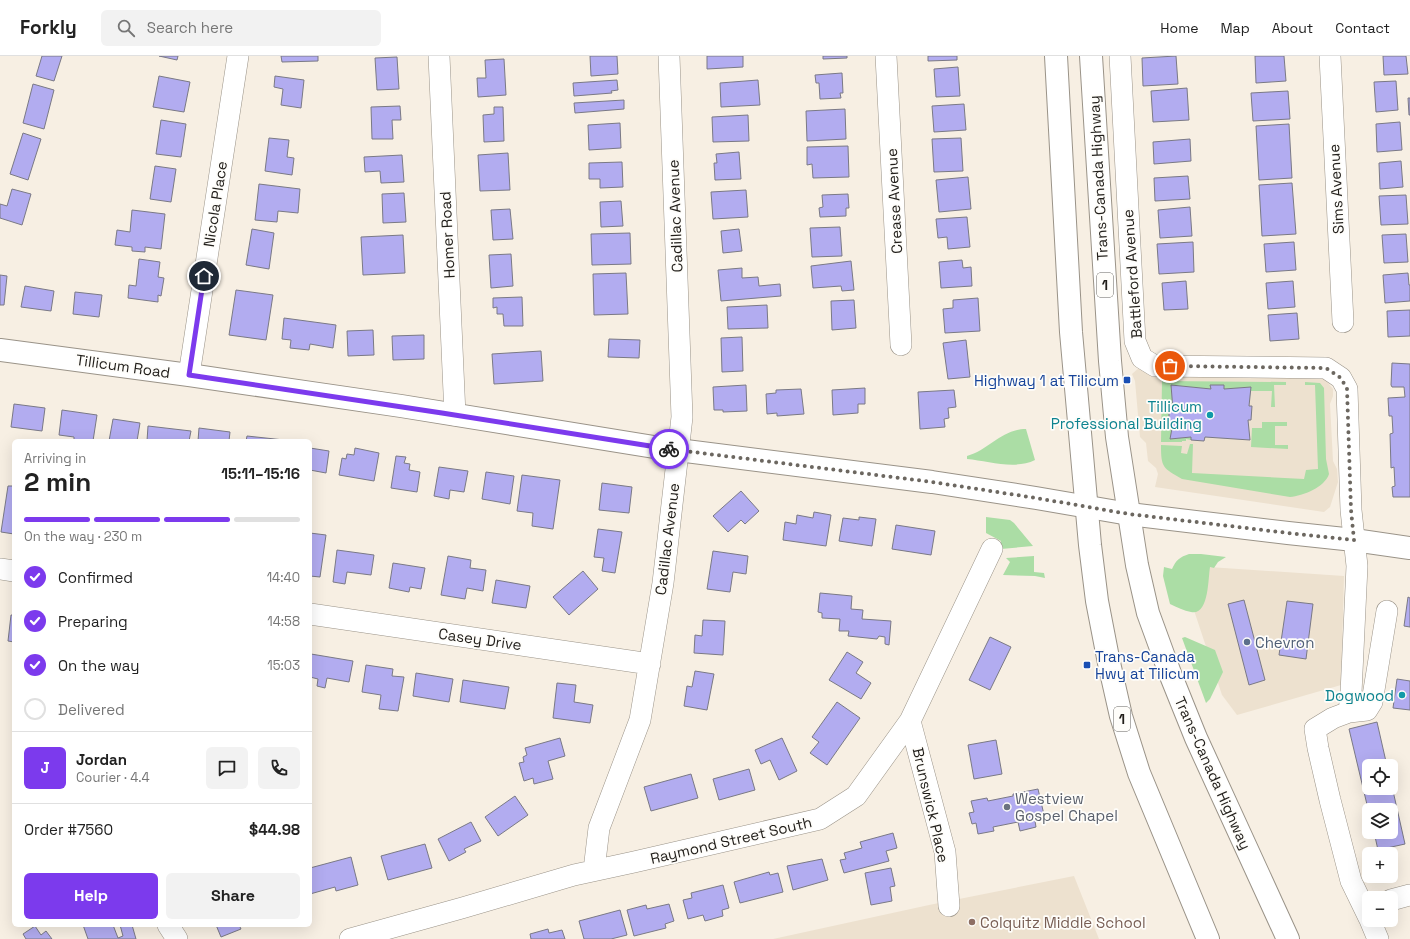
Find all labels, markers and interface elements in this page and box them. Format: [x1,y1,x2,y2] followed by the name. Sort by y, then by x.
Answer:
[101,10,381,46] search box
[20,15,77,40] text: Forkly
[115,17,137,39] icon: search
[147,18,233,37] text: Search here
[1160,19,1198,37] text: Home
[1220,19,1250,37] text: Map
[1272,19,1313,37] text: About
[1335,19,1390,37] text: Contact
[1084,95,1112,261] street label: Trans-Canada Highway
[1324,143,1348,235] street label: Sims Avenue
[882,148,906,254] street label: Crease Avenue
[199,159,231,248] street label: Nicola Place
[664,159,686,273] street label: Cadillac Avenue
[435,191,459,279] street label: Homer Road
[1118,209,1146,339] street label: Battleford Avenue
[187,259,221,293] pin
[193,265,215,287] icon: home
[1097,273,1113,297] road number: 1
[1153,349,1187,383] pin
[75,350,171,382] street label: Tillicum Road
[1159,355,1181,377] icon: bag
[974,371,1119,390] place label: Highway 1 at Tilicum
[1122,375,1132,385] marker: Highway 1 at Tilicum
[1051,397,1202,433] place label: Tillicum Professional Building
[1205,410,1215,420] marker: Tillicum Professional Building
[649,429,689,469] courier
[658,438,680,460] icon: bike
[24,450,86,467] text: Arriving in
[221,464,300,483] text: 15:11–15:16
[24,465,91,499] text: 2 min
[651,482,683,596] street label: Cadillac Avenue
[24,528,142,545] text: On the way · 230 m
[24,566,46,588] icon: check
[58,568,133,587] text: Confirmed
[267,569,300,586] text: 14:40
[24,610,46,632] icon: check
[58,612,128,631] text: Preparing
[267,613,300,630] text: 14:58
[437,624,523,654] street label: Casey Drive
[1255,633,1314,652] place label: Chevron
[1242,637,1252,647] marker: Chevron
[1095,647,1199,683] place label: Trans-Canada Hwy at Tilicum
[24,654,46,676] icon: check
[58,656,139,675] text: On the way
[267,657,300,674] text: 15:03
[1082,660,1092,670] marker: Trans-Canada Hwy at Tilicum
[1325,686,1394,705] place label: Dogwood
[1397,690,1407,700] marker: Dogwood
[1171,694,1255,852] street label: Trans-Canada Highway
[58,700,125,719] text: Delivered
[1114,707,1130,731] road number: 1
[909,746,953,864] street label: Brunswick Place
[206,747,248,789] button: chat
[258,747,300,789] button: phone
[76,750,127,769] text: Jordan
[40,758,50,777] text: J
[1362,759,1398,927] map controls
[1362,759,1398,795] button: locate
[76,769,150,786] text: Courier · 4.4
[1015,789,1118,825] place label: Westview Gospel Chapel
[1002,802,1012,812] marker: Westview Gospel Chapel
[1362,803,1398,839] button: layers
[648,812,814,868] street label: Raymond Street South
[24,820,113,839] text: Order #7560
[249,820,300,839] text: $44.98
[1362,847,1398,883] button: +
[24,873,158,919] button: Help
[166,873,300,919] button: Share
[1362,891,1398,927] button: −
[980,913,1146,932] place label: Colquitz Middle School
[967,917,977,927] marker: Colquitz Middle School

